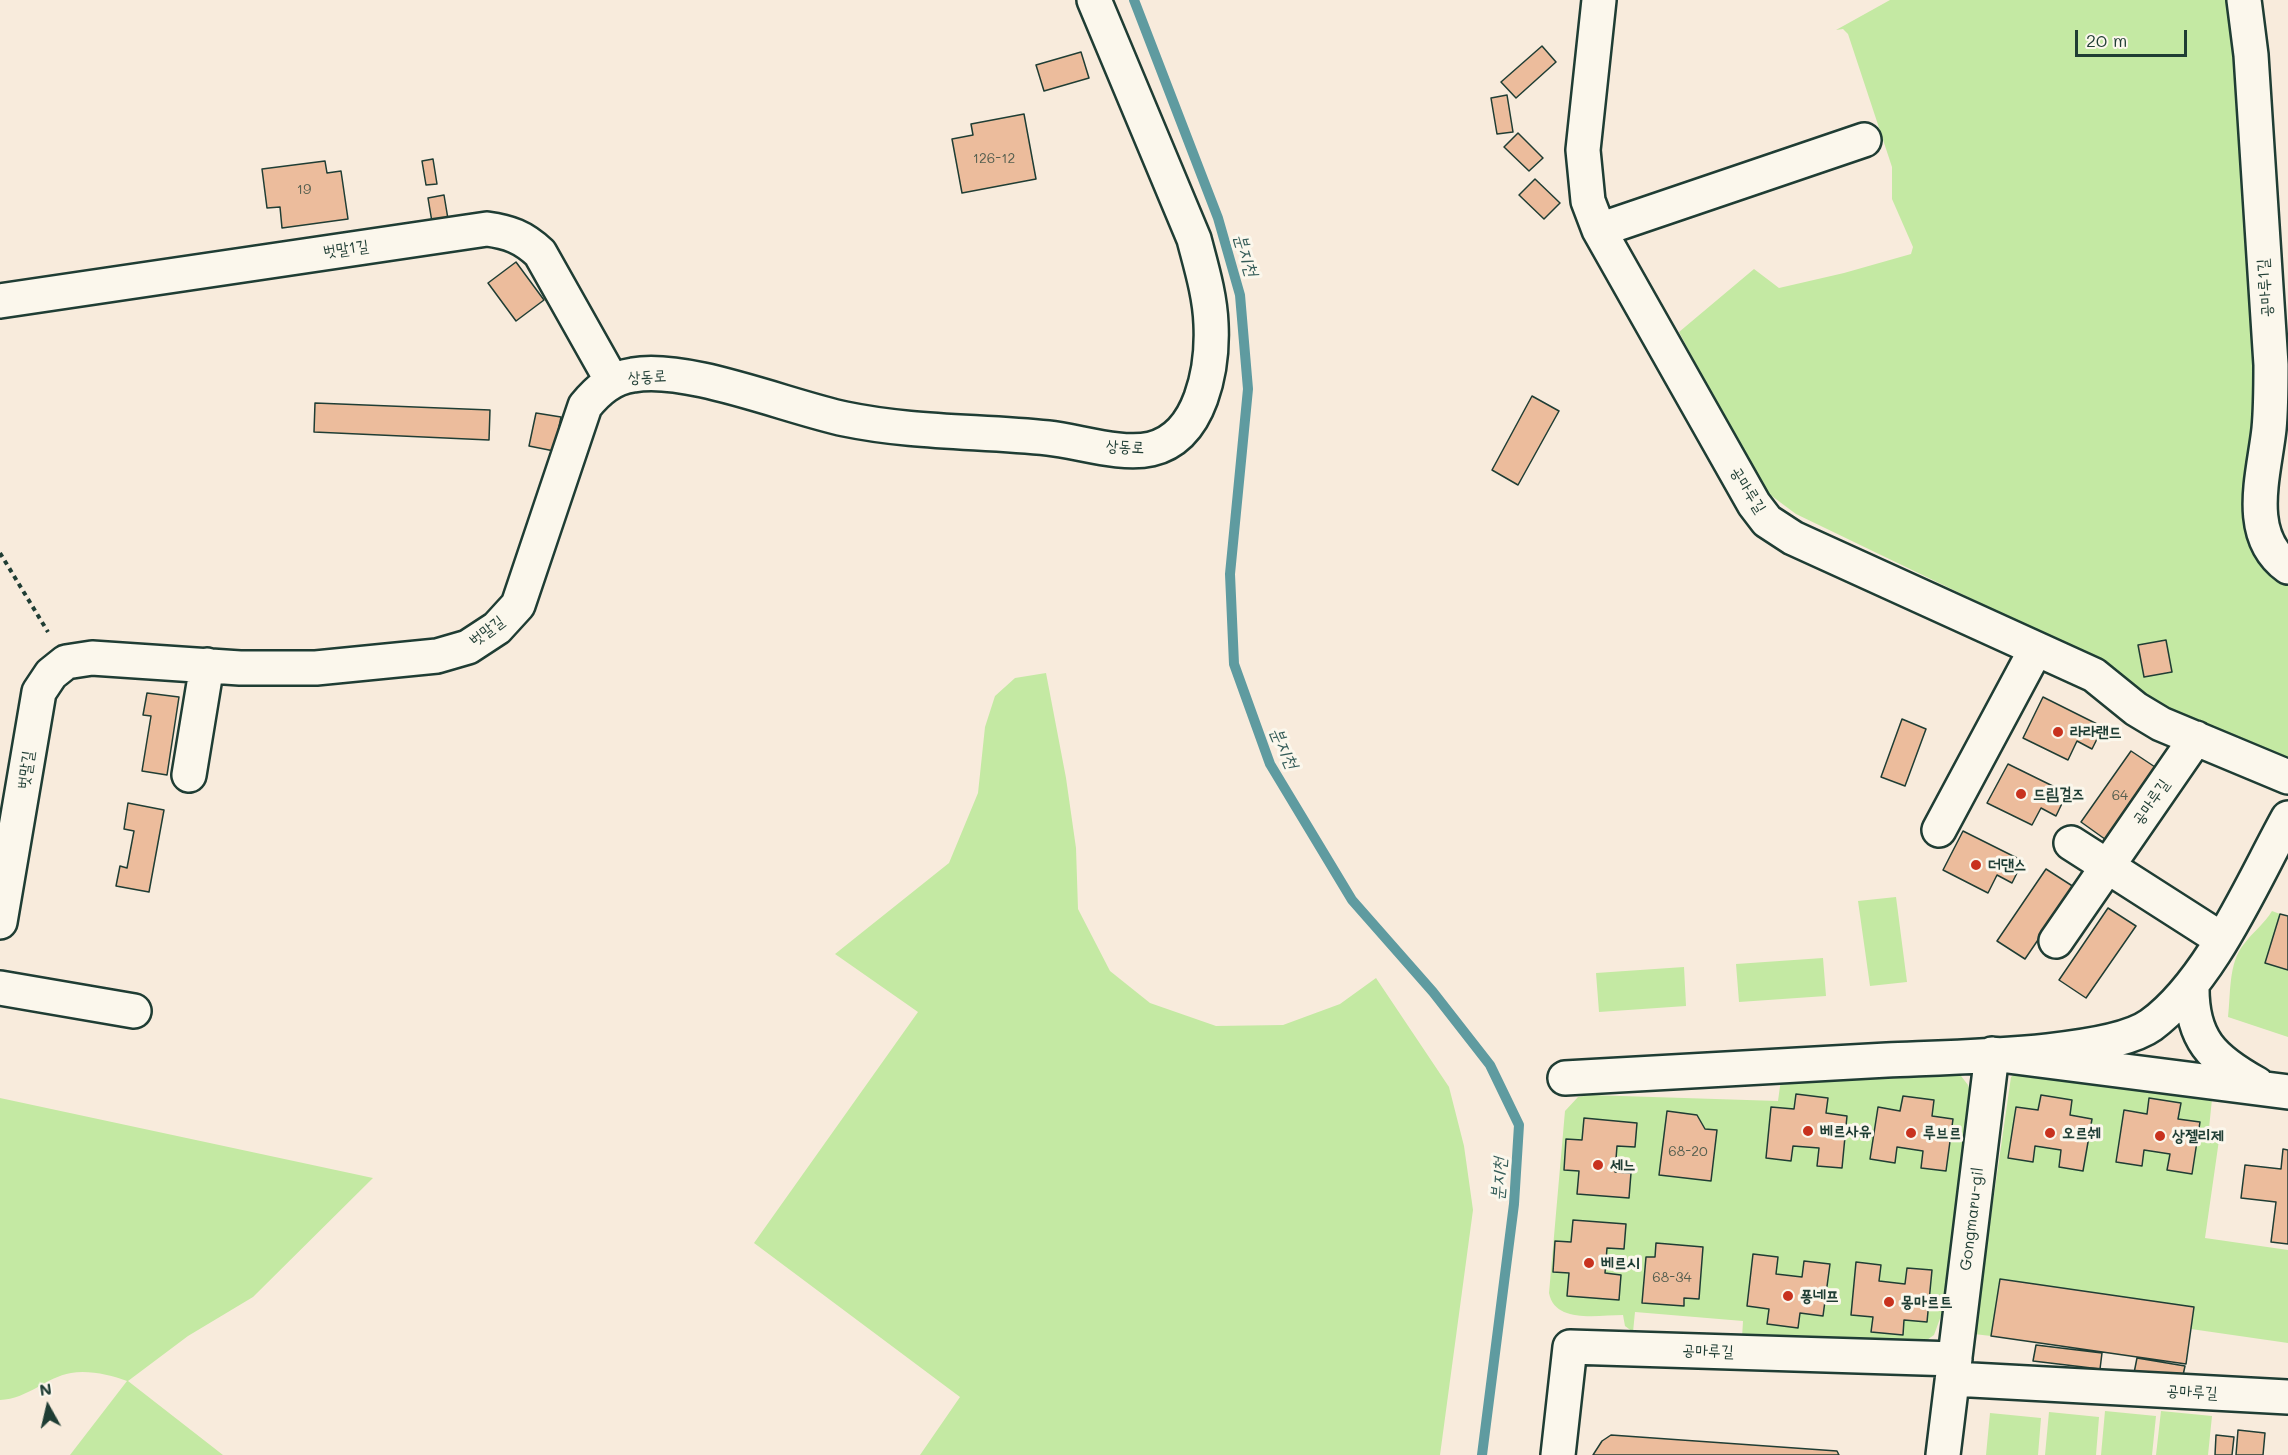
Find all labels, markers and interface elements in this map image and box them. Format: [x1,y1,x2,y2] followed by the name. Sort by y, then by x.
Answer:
[2078,18,2190,56] scale bar
[2086,28,2127,52] text: 20 m
[973,151,1015,167] house number: 126-12
[297,182,311,198] house number: 19
[1229,231,1263,279] water label: 분지천
[322,236,370,262] street label: 벗말1길
[2253,258,2277,318] street label: 공마루1길
[627,366,667,388] street label: 상동로
[1105,436,1145,458] street label: 상동로
[1726,463,1770,517] street label: 공마루길
[466,612,508,650] street label: 벗말길
[2070,722,2122,742] place label: 라라랜드
[1265,724,1303,772] water label: 분지천
[2051,725,2065,739] marker: 라라랜드
[14,750,38,790] street label: 벗말길
[2128,775,2174,829] street label: 공마루길
[2033,784,2084,804] place label: 드림걸즈
[2014,787,2028,801] marker: 드림걸즈
[2112,788,2128,804] house number: 64
[1988,855,2027,875] place label: 더댄스
[1969,858,1983,872] marker: 더댄스
[1820,1121,1871,1141] place label: 베르사유
[1923,1123,1962,1143] place label: 루브르
[2062,1123,2101,1143] place label: 오르쉐
[1801,1124,1815,1138] marker: 베르사유
[1904,1126,1918,1140] marker: 루브르
[2043,1126,2057,1140] marker: 오르쉐
[2172,1126,2224,1146] place label: 상젤리제
[2153,1129,2167,1143] marker: 상젤리제
[1668,1144,1708,1160] house number: 68-20
[1610,1155,1636,1175] place label: 세느
[1487,1157,1511,1201] water label: 분지천
[1591,1158,1605,1172] marker: 세느
[1956,1166,1988,1272] street label: Gongmaru-gil
[1601,1253,1640,1273] place label: 베르시
[1582,1256,1596,1270] marker: 베르시
[1652,1270,1692,1286] house number: 68-34
[1800,1286,1839,1306] place label: 퐁네프
[1781,1289,1795,1303] marker: 퐁네프
[1901,1292,1952,1312] place label: 몽마르트
[1882,1295,1896,1309] marker: 몽마르트
[1682,1341,1734,1361] street label: 공마루길
[18,1377,78,1437] north arrow
[38,1377,53,1400] text: N
[2166,1381,2218,1403] street label: 공마루길

